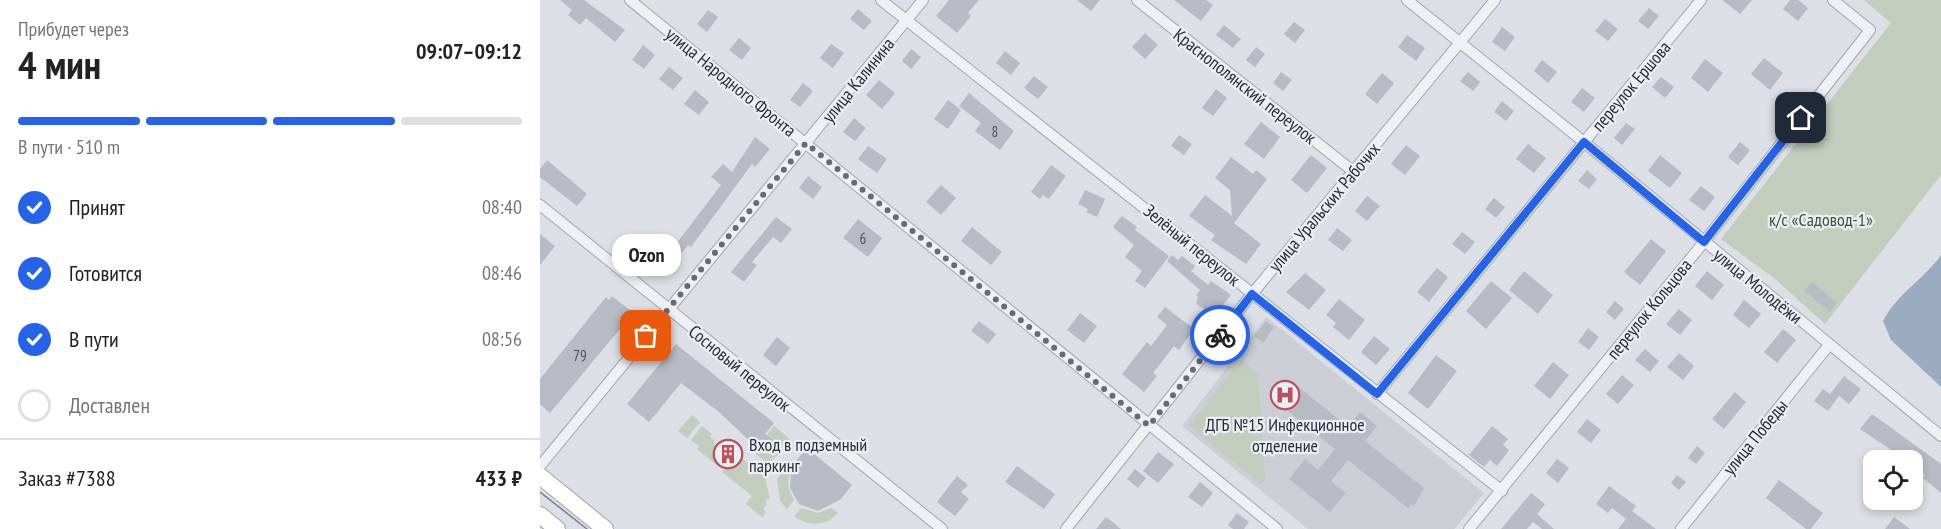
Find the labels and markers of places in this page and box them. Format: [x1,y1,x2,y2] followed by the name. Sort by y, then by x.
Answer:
[1775,92,1826,143] pin
[612,234,680,276] callout: Ozon
[620,310,671,361] pin
[1269,379,1301,411] hospital icon: ДГБ №15 Инфекционное отделение
[1205,413,1365,457] place label: ДГБ №15 Инфекционное отделение
[749,433,867,477] place label: Вход в подземный паркинг
[712,438,744,470] building icon: Вход в подземный паркинг

